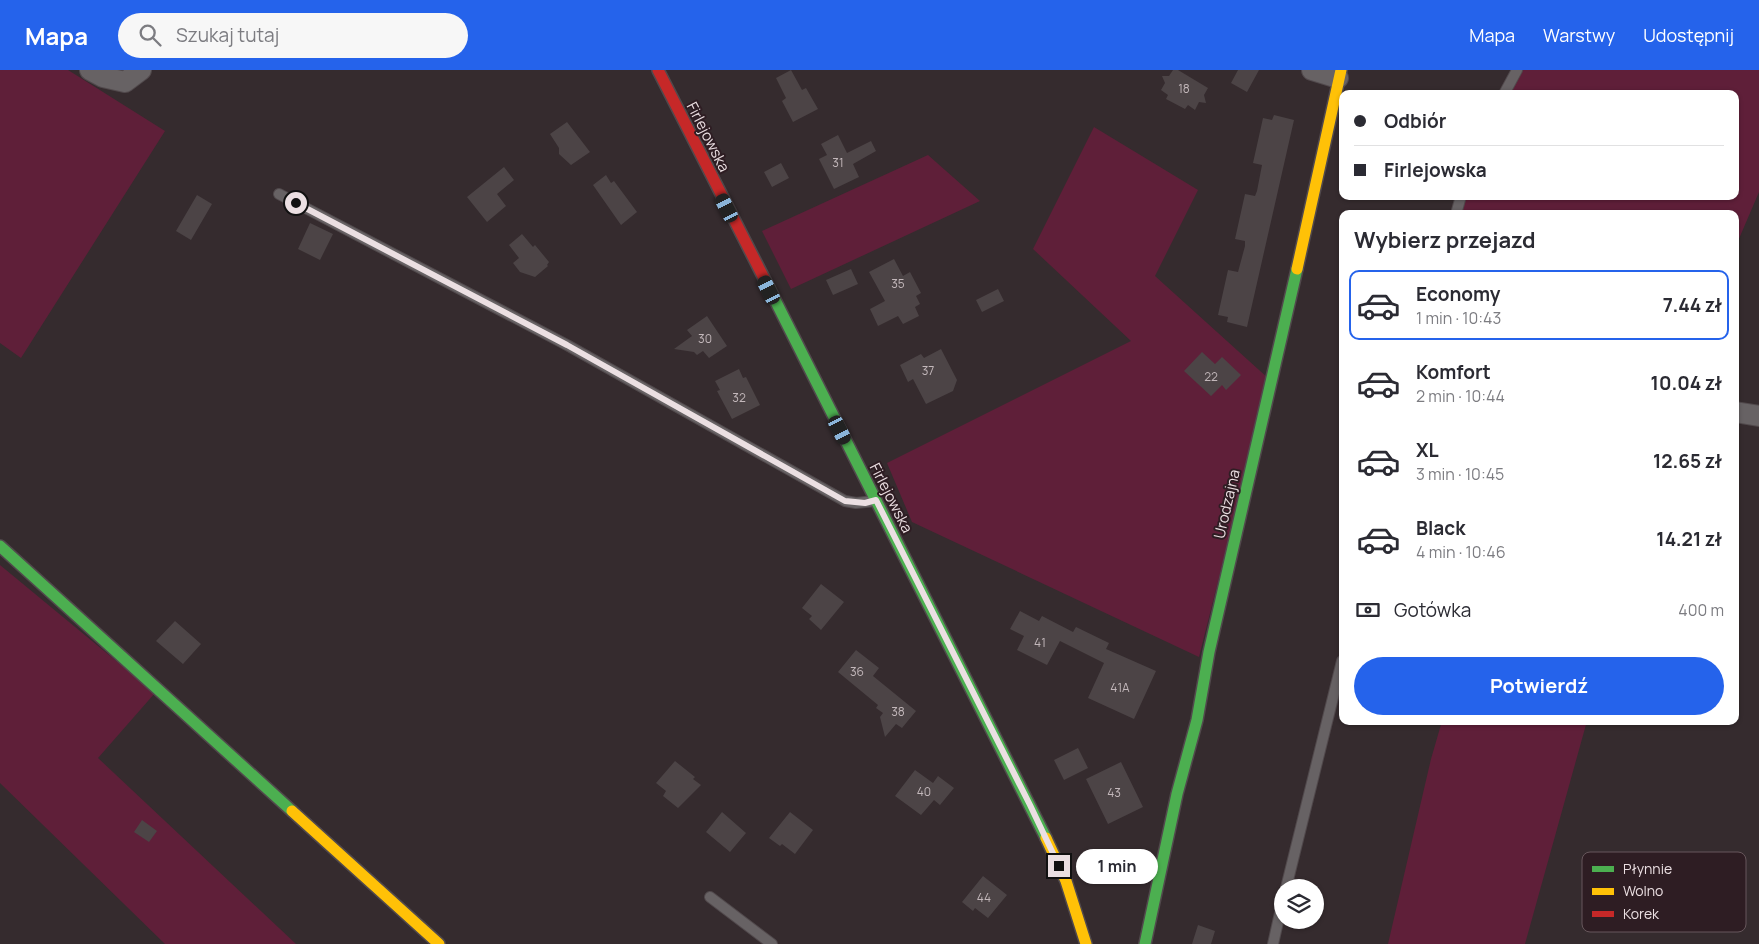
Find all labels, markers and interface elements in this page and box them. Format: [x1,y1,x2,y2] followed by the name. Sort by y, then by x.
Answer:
[118,13,468,58] search box
[25,19,88,52] text: Mapa
[136,21,164,49] icon: search
[176,22,279,48] text: Szukaj tutaj
[1469,23,1515,47] text: Mapa
[1543,23,1615,47] text: Warstwy
[1643,23,1734,47] text: Udostępnij
[1178,80,1190,97] house number: 18
[682,98,735,175] street label: Firlejowska
[1384,108,1446,134] text: Odbiór
[832,154,844,171] house number: 31
[1384,157,1487,183] text: Firlejowska
[713,191,740,225] car
[285,192,307,214] route start
[1354,225,1536,255] text: Wybierz przejazd
[755,273,782,307] car
[891,275,905,292] house number: 35
[1416,281,1500,307] text: Economy
[1356,283,1401,328] icon: car
[1663,292,1722,318] text: 7.44 zł
[1416,307,1501,329] text: 1 min · 10:43
[698,330,712,347] house number: 30
[1416,359,1491,385] text: Komfort
[1356,361,1401,406] icon: car
[922,362,934,379] house number: 37
[1204,368,1218,385] house number: 22
[1651,370,1722,396] text: 10.04 zł
[1416,385,1505,407] text: 2 min · 10:44
[732,389,746,406] house number: 32
[826,413,853,447] car
[1416,437,1439,463] text: XL
[1356,439,1401,484] icon: car
[1653,448,1722,474] text: 12.65 zł
[865,459,918,536] street label: Firlejowska
[1416,463,1504,485] text: 3 min · 10:45
[1208,467,1245,541] street label: Urodzajna
[1416,515,1465,541] text: Black
[1356,517,1401,562] icon: car
[1656,526,1722,552] text: 14.21 zł
[1416,541,1506,563] text: 4 min · 10:46
[1354,596,1382,624] icon: cash
[1394,597,1471,623] text: Gotówka
[1678,599,1724,621] text: 400 m
[1034,634,1046,651] house number: 41
[1354,657,1724,715] button: Potwierdź
[850,663,864,680] house number: 36
[1110,679,1130,696] house number: 41A
[891,703,905,720] house number: 38
[917,783,931,800] house number: 40
[1107,784,1121,801] house number: 43
[1076,848,1159,884] callout: 1 min
[1582,852,1746,932] legend
[1048,855,1070,877] route end
[1097,855,1137,877] text: 1 min
[1623,859,1672,878] text: Płynnie
[1274,879,1324,929] map controls
[1274,879,1324,929] button: layers
[1623,881,1663,900] text: Wolno
[977,889,991,906] house number: 44
[1623,904,1660,923] text: Korek

